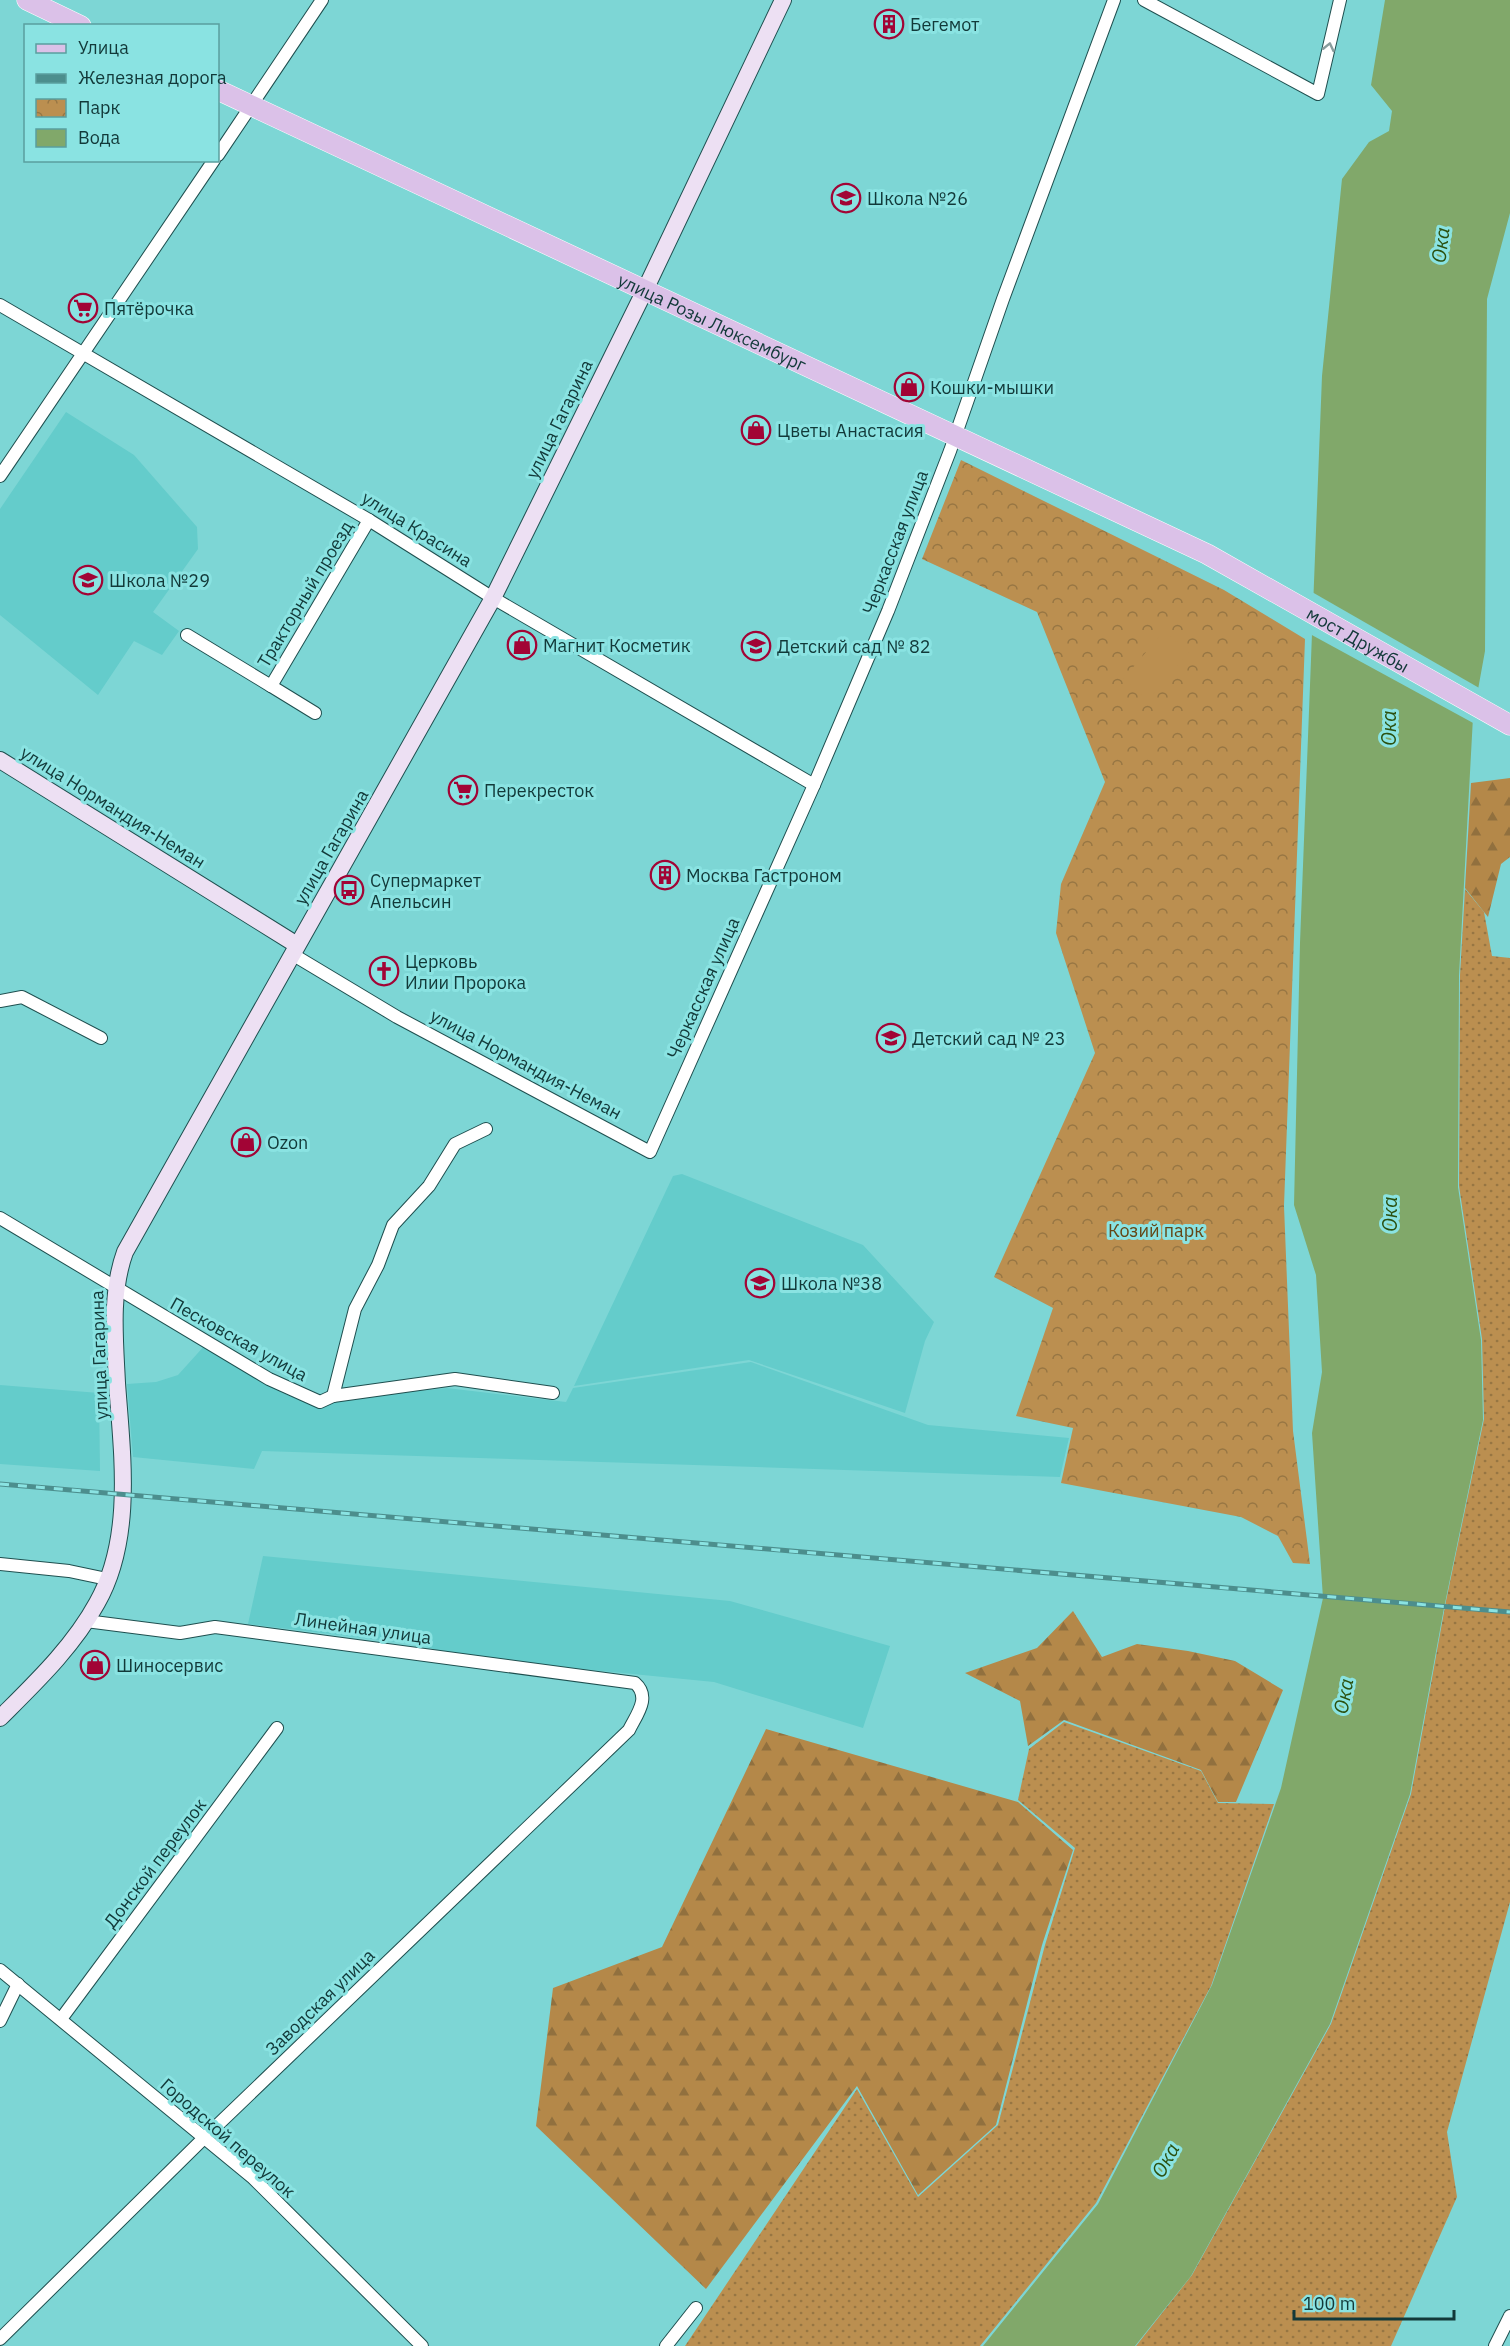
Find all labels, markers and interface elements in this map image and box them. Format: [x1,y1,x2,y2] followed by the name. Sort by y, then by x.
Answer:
[873,8,905,40] building icon: Бегемот
[910,13,980,36] place label: Бегемот
[24,24,219,162] legend
[78,36,129,59] text: Улица
[1322,42,1335,52] one-way arrow
[78,66,227,89] text: Железная дорога
[78,96,121,119] text: Парк
[78,126,121,149] text: Вода
[830,182,862,214] school or university icon: Школа №26
[867,187,968,210] place label: Школа №26
[1424,226,1456,264] water label: Ока
[614,268,810,376] street label: улица Розы Люксембург
[67,292,99,324] supermarket icon: Пятёрочка
[104,297,194,320] place label: Пятёрочка
[520,355,598,482] street label: улица Гагарина
[893,371,925,403] shop icon: Кошки-мышки
[930,376,1054,399] place label: Кошки-мышки
[740,414,772,446] shop icon: Цветы Анастасия
[777,419,924,442] place label: Цветы Анастасия
[857,466,933,617] street label: Черкасская улица
[358,486,477,572] street label: улица Красина
[252,516,358,672] street label: Тракторный проезд
[72,564,104,596] school or university icon: Школа №29
[109,569,210,592] place label: Школа №29
[1303,601,1413,677] street label: мост Дружбы
[506,629,538,661] shop icon: Магнит Косметик
[740,630,772,662] school or university icon: Детский сад № 82
[543,634,691,657] place label: Магнит Косметик
[777,635,931,658] place label: Детский сад № 82
[1375,710,1402,746] water label: Ока
[16,741,210,873] street label: улица Нормандия-Неман
[447,774,479,806] supermarket icon: Перекресток
[484,779,594,802] place label: Перекресток
[289,785,374,909] street label: улица Гагарина
[649,859,681,891] building icon: Москва Гастроном
[686,864,842,887] place label: Москва Гастроном
[370,869,482,913] place label: Супермаркет Апельсин
[333,874,365,906] bus stop icon: Супермаркет Апельсин
[662,913,745,1062] street label: Черкасская улица
[405,950,527,994] place label: Церковь Илии Пророка
[368,955,400,987] church icon: Церковь Илии Пророка
[426,1004,626,1124] street label: улица Нормандия-Неман
[875,1022,907,1054] school or university icon: Детский сад № 23
[912,1027,1066,1050] place label: Детский сад № 23
[230,1126,262,1158] shop icon: Ozon
[267,1131,308,1154] place label: Ozon
[1376,1196,1403,1232] water label: Ока
[1108,1219,1204,1242] park label: Козий парк
[744,1267,776,1299] school or university icon: Школа №38
[781,1272,882,1295] place label: Школа №38
[85,1289,113,1420] street label: улица Гагарина
[166,1292,312,1386] street label: Песковская улица
[293,1607,433,1649] street label: Линейная улица
[79,1649,111,1681] shop icon: Шиносервис
[116,1654,223,1677] place label: Шиносервис
[1327,1676,1359,1716] water label: Ока
[99,1794,211,1932] street label: Донской переулок
[260,1944,380,2060] street label: Заводская улица
[156,2073,300,2203] street label: Городской переулок
[1145,2138,1185,2182] water label: Ока
[1294,2283,1454,2321] scale bar
[1303,2292,1355,2315] text: 100 m

